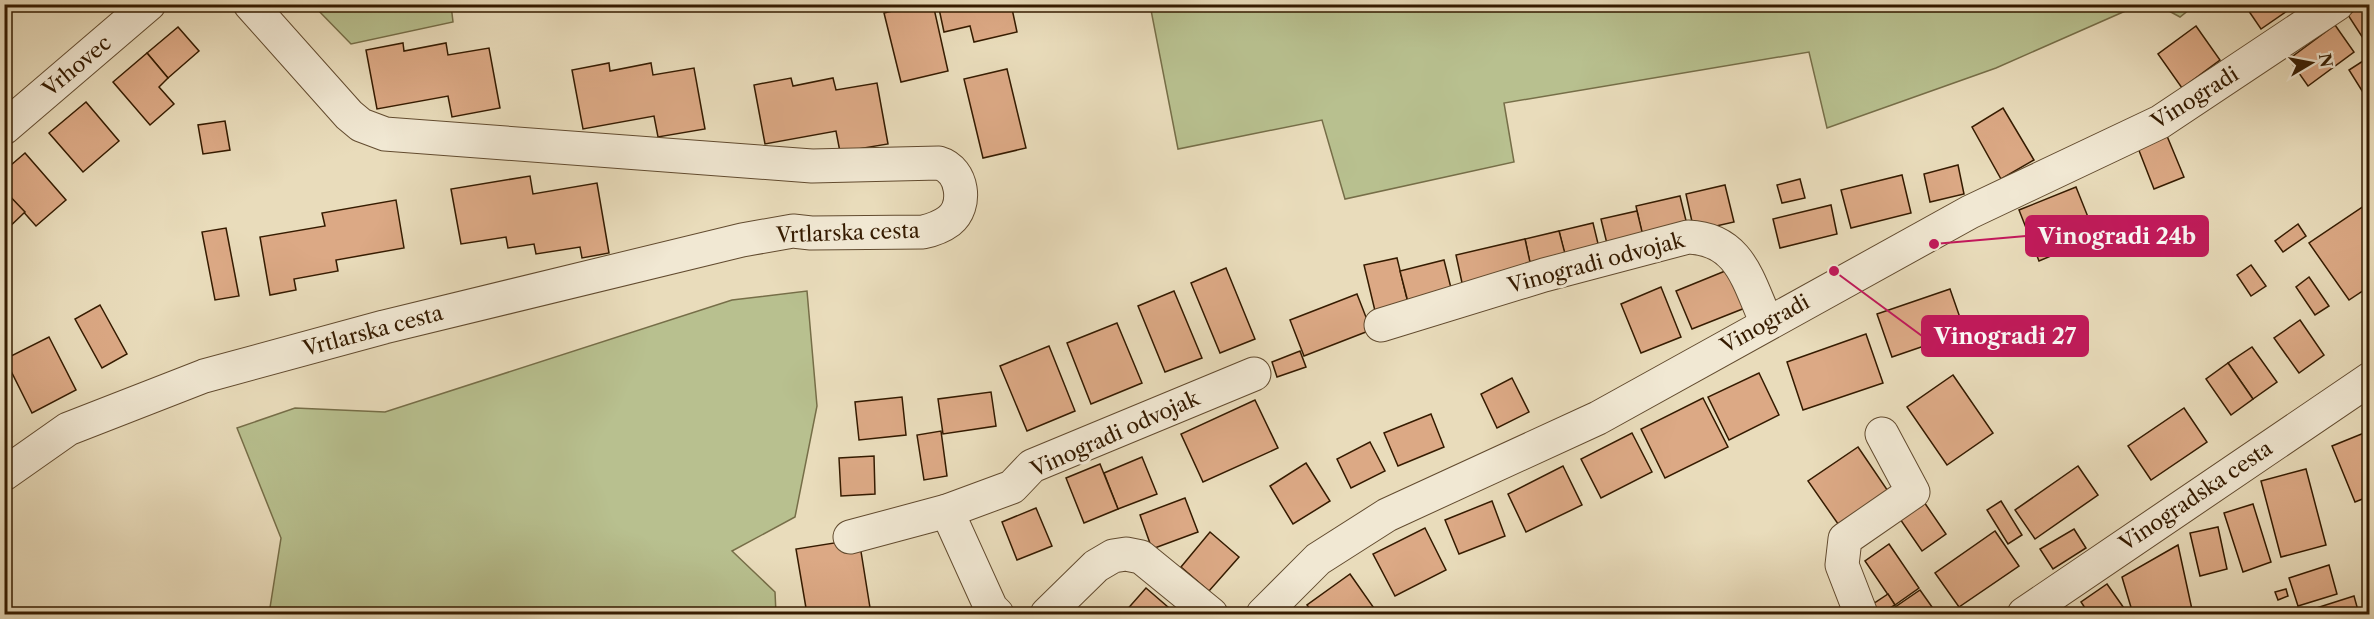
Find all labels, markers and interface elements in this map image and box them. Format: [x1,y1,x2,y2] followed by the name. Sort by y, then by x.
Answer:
[37,30,116,102] street label: Vrhovec
[2281,33,2341,93] north arrow
[2315,52,2337,69] text: N
[2146,61,2243,135] street label: Vinogradi
[2026,216,2208,256] callout: Vinogradi 24b
[775,217,921,248] street label: Vrtlarska cesta
[2037,223,2196,250] text: Vinogradi 24b
[1504,227,1688,298] street label: Vinogradi odvojak
[1715,289,1814,359] street label: Vinogradi
[299,300,446,361] street label: Vrtlarska cesta
[1922,316,2088,356] callout: Vinogradi 27
[1933,323,2077,350] text: Vinogradi 27
[1026,385,1204,482] street label: Vinogradi odvojak
[2114,435,2278,557] street label: Vinogradska cesta

